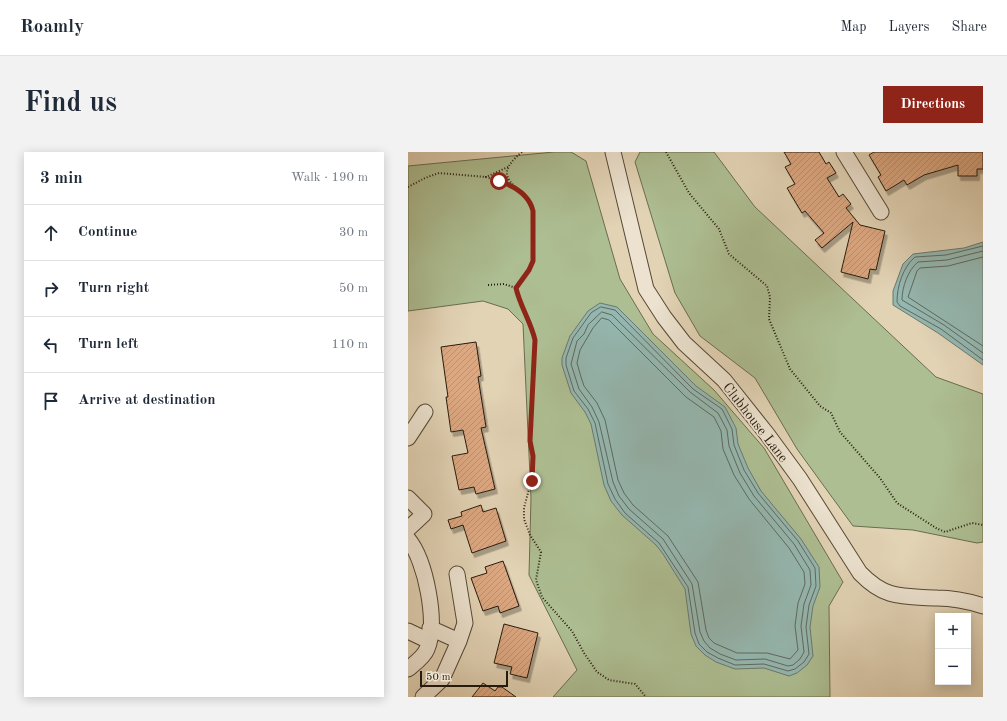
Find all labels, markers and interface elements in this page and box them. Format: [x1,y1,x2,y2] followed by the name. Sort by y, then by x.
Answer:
[20,18,84,37] text: Roamly
[841,20,867,34] text: Map
[889,20,930,34] text: Layers
[952,20,987,34] text: Share
[883,86,983,123] button: Directions
[24,90,117,118] text: Find us
[40,170,83,187] text: 3 min
[291,171,368,184] text: Walk · 190 m
[490,172,508,190] route start
[40,222,62,244] icon: ahead
[78,225,137,240] text: Continue
[339,226,368,239] text: 30 m
[40,278,62,300] icon: right
[78,281,149,296] text: Turn right
[339,282,368,295] text: 50 m
[40,334,62,356] icon: left
[78,337,138,352] text: Turn left
[331,338,368,351] text: 110 m
[720,380,790,465] street label: Clubhouse Lane
[40,390,62,412] icon: arrive
[78,393,216,408] text: Arrive at destination
[523,472,541,490] route end
[935,613,971,685] map controls
[935,613,971,649] button: +
[935,649,971,685] button: −
[420,669,508,688] scale bar
[426,672,451,683] text: 50 m

